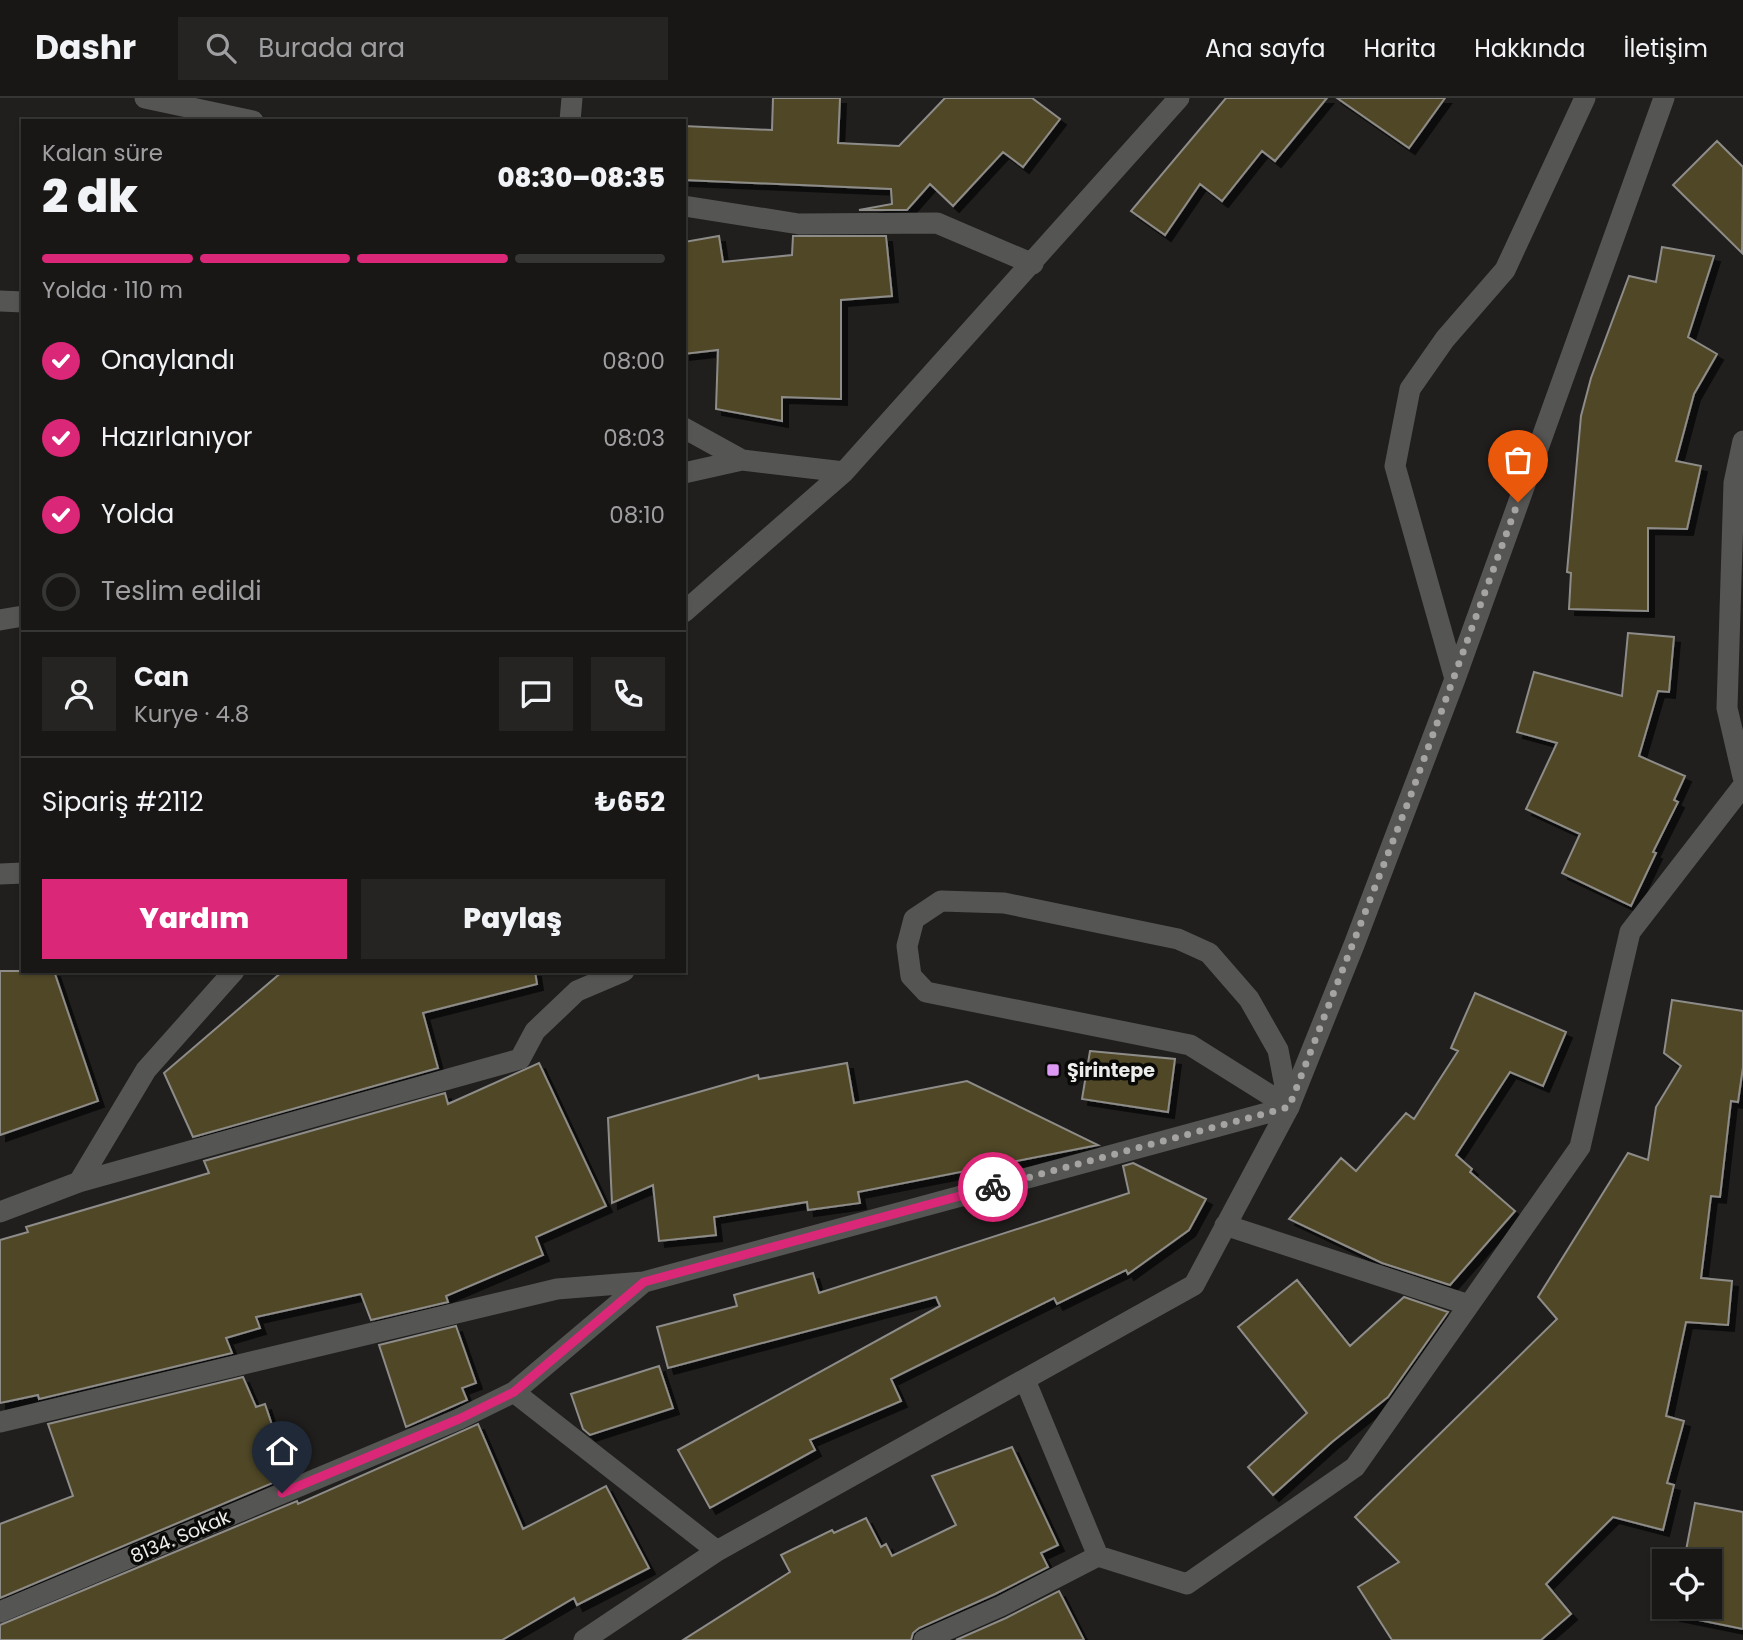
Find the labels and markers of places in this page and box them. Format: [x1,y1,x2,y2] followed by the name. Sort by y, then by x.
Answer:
[1488,430,1548,502] pin
[1067,1057,1155,1084] place label: Şirintepe
[1045,1062,1061,1078] marker: Şirintepe
[252,1421,312,1493] pin

